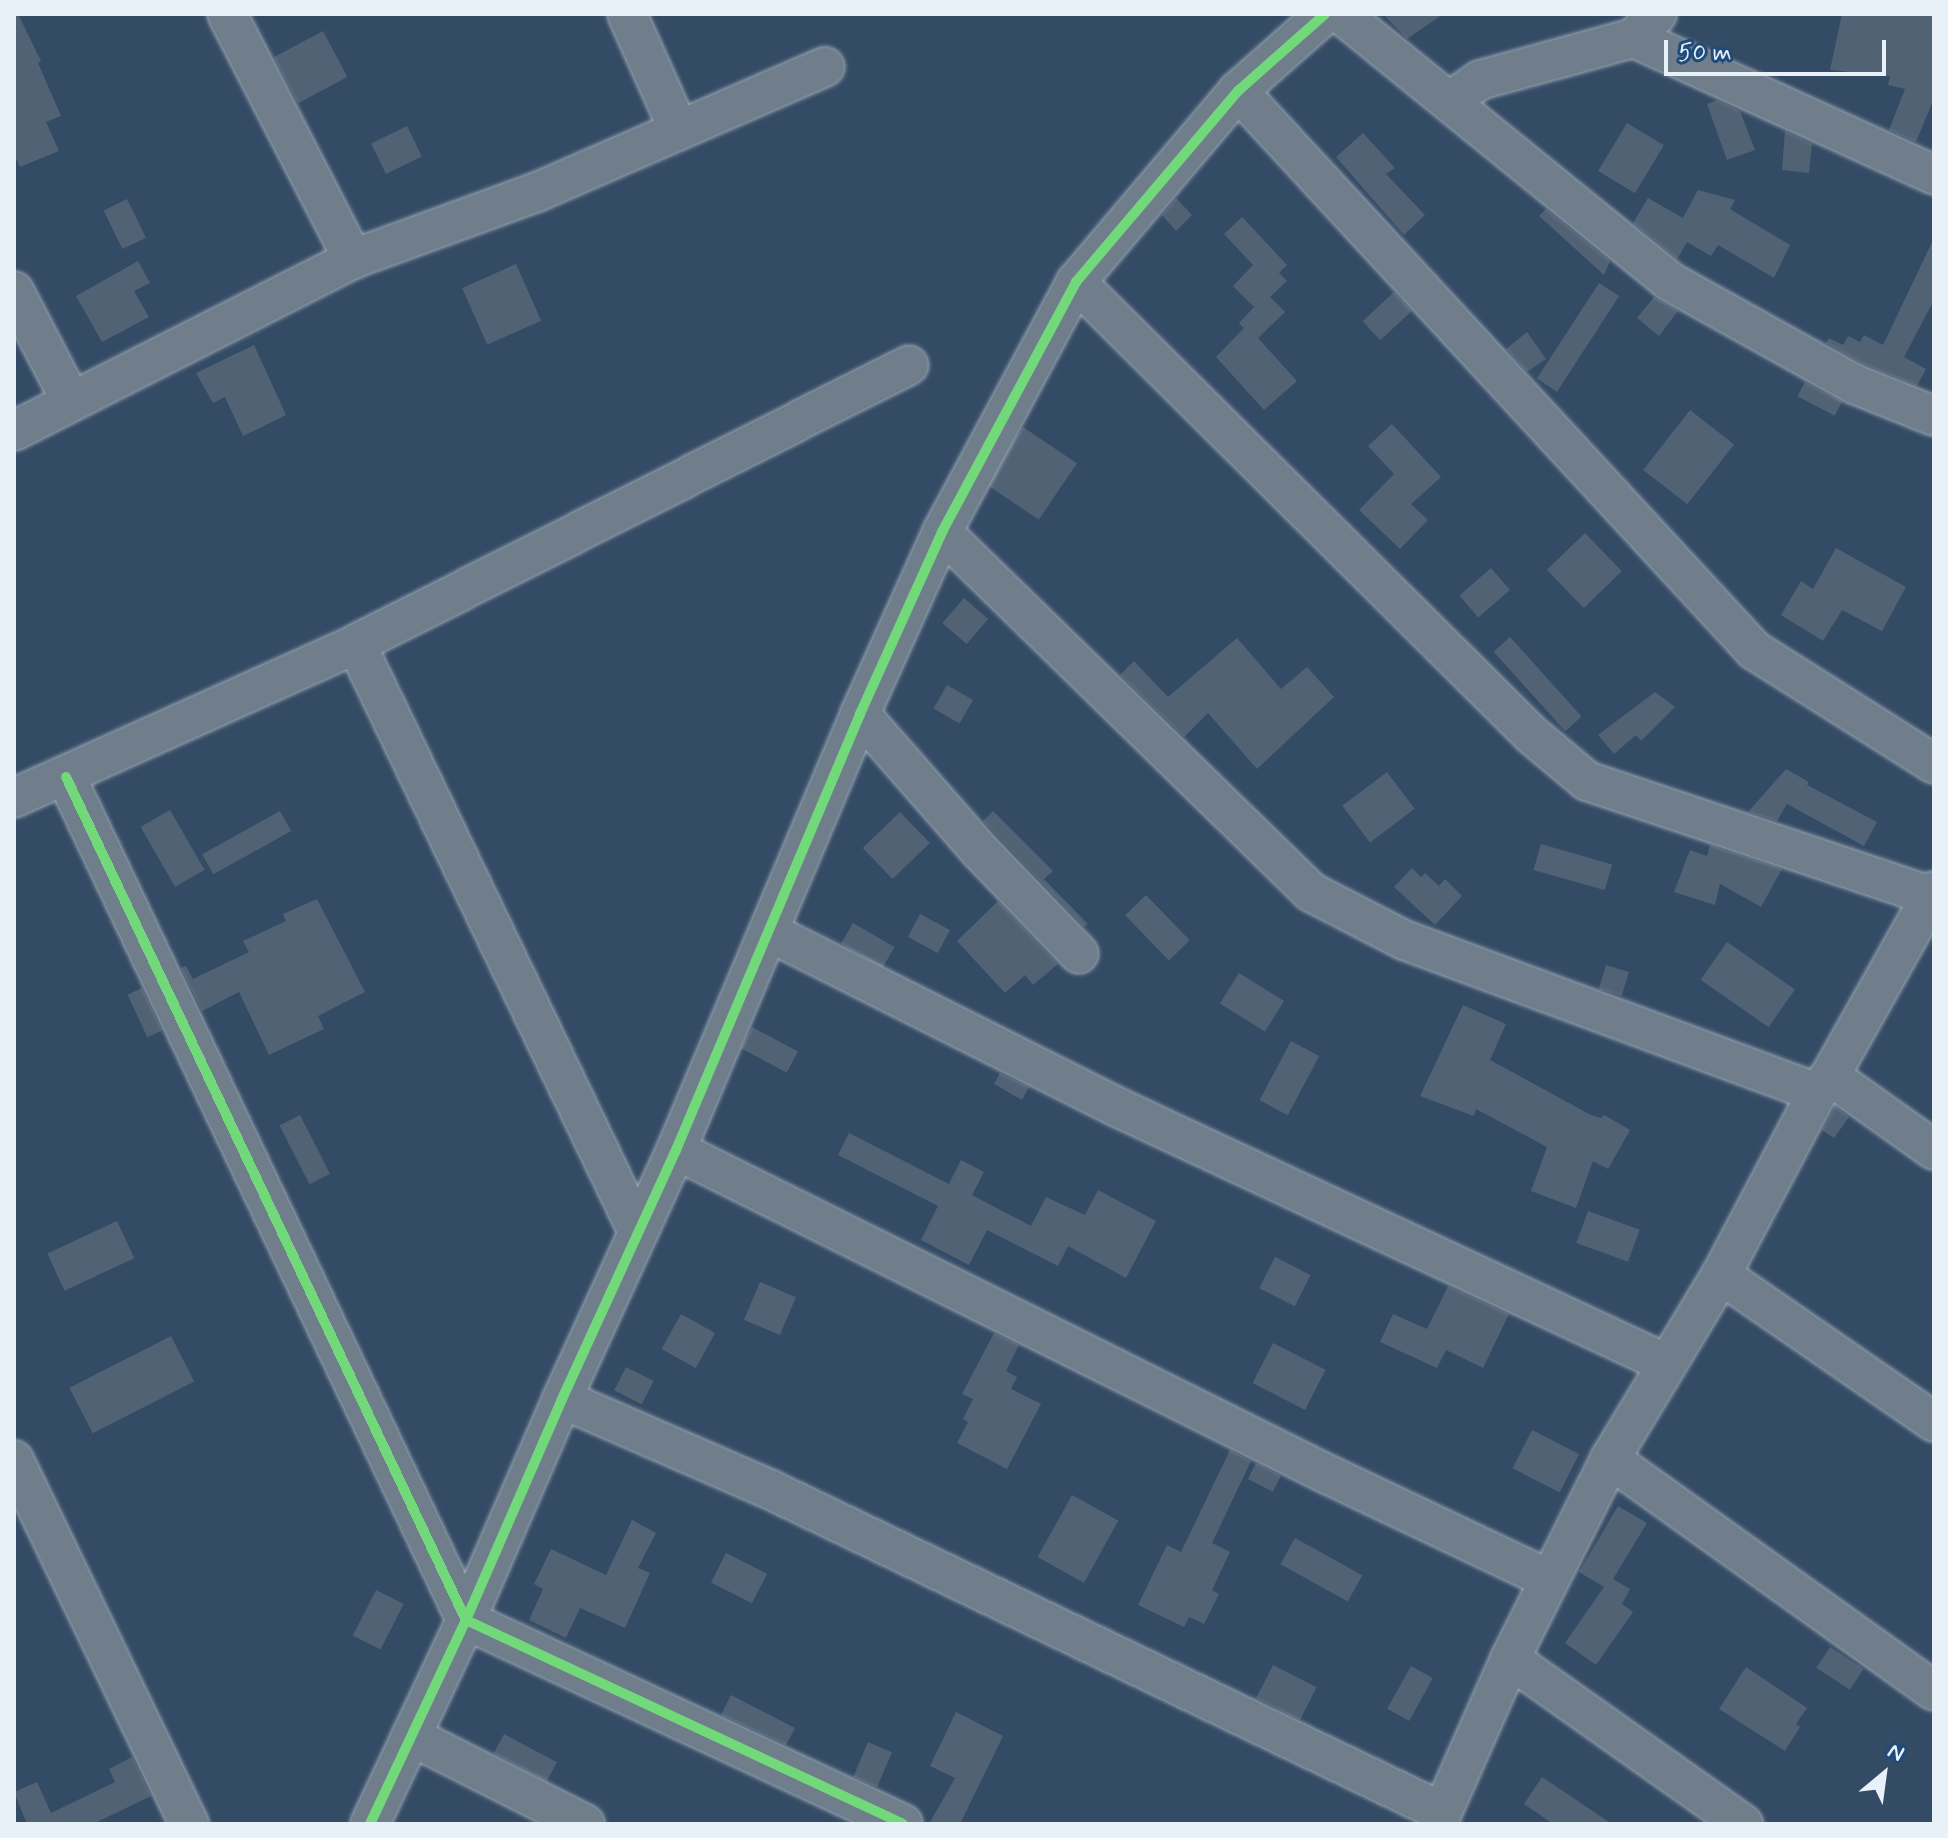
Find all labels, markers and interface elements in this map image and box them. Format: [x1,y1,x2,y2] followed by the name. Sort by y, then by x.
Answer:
[1668,24,1890,74] scale bar
[1678,38,1732,69] text: 50 m
[1844,1734,1924,1814] north arrow
[1882,1737,1909,1769] text: N

